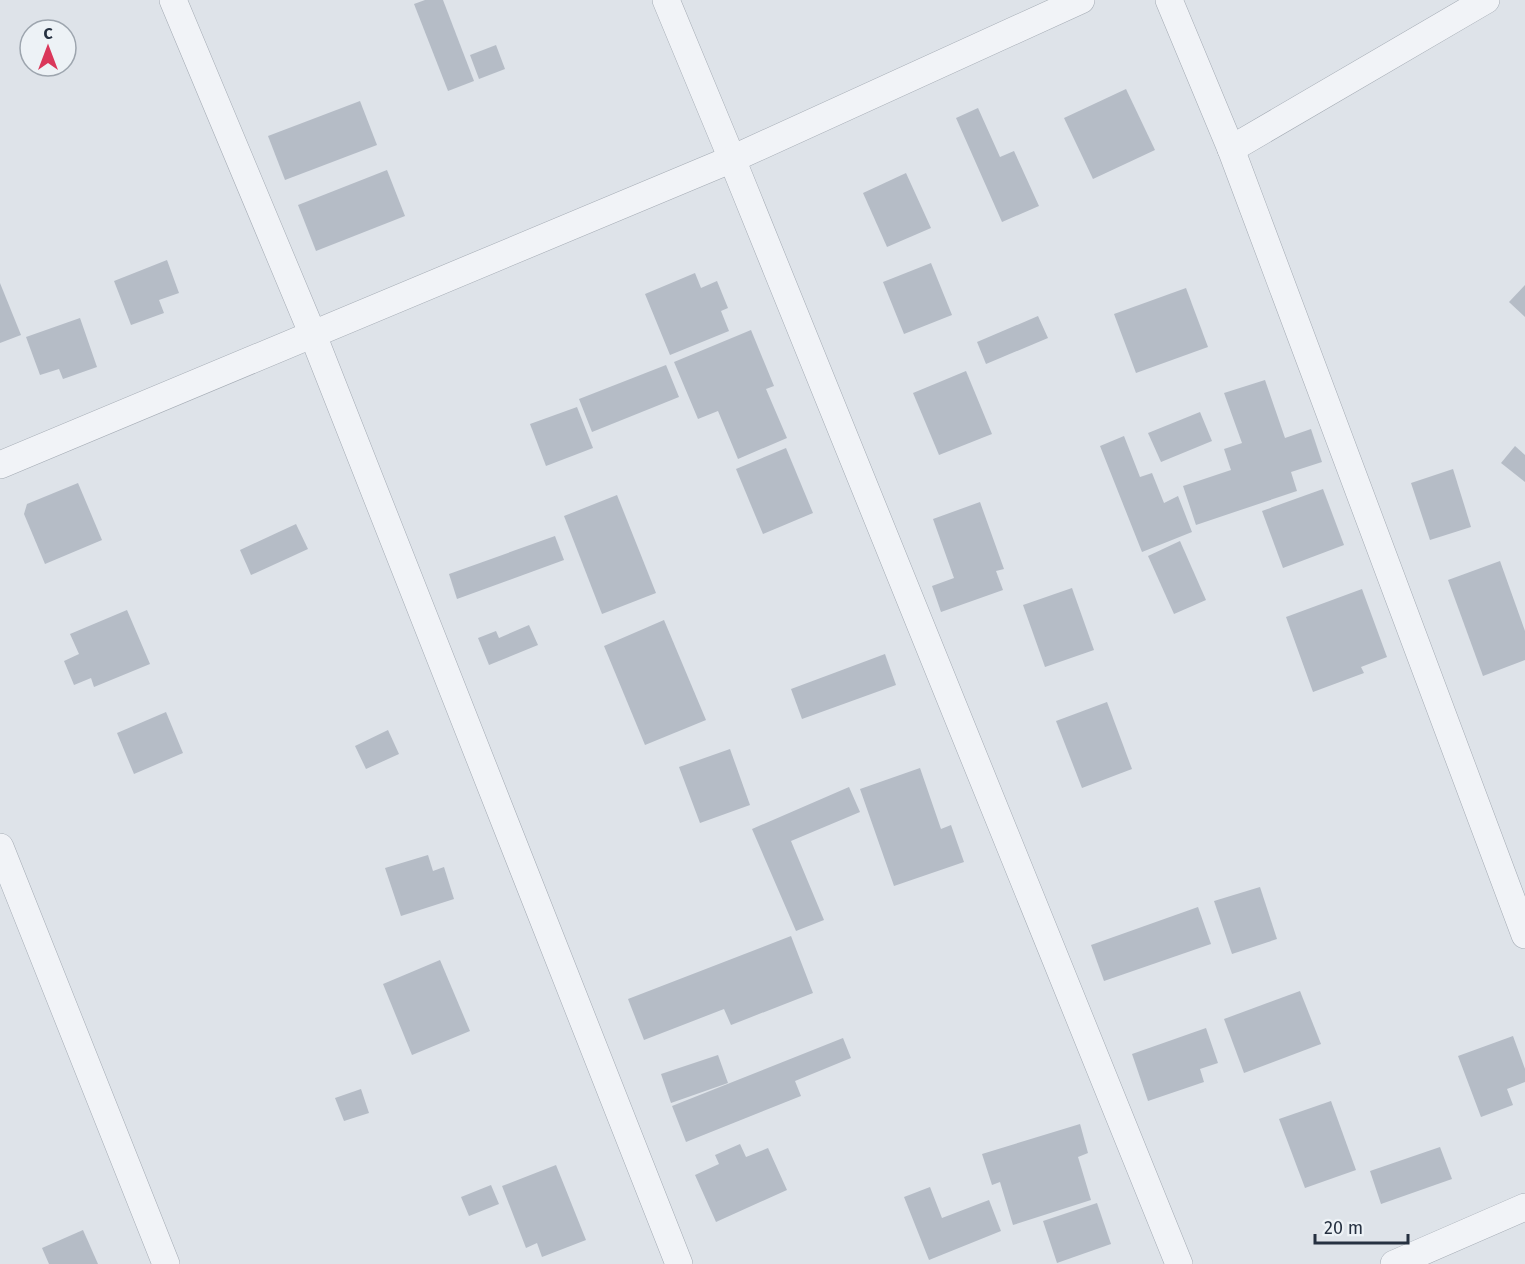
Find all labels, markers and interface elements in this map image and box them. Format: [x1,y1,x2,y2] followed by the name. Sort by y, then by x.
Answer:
[18,18,78,78] north arrow
[43,24,53,43] text: С
[1315,1207,1408,1245] scale bar
[1324,1217,1363,1239] text: 20 m

